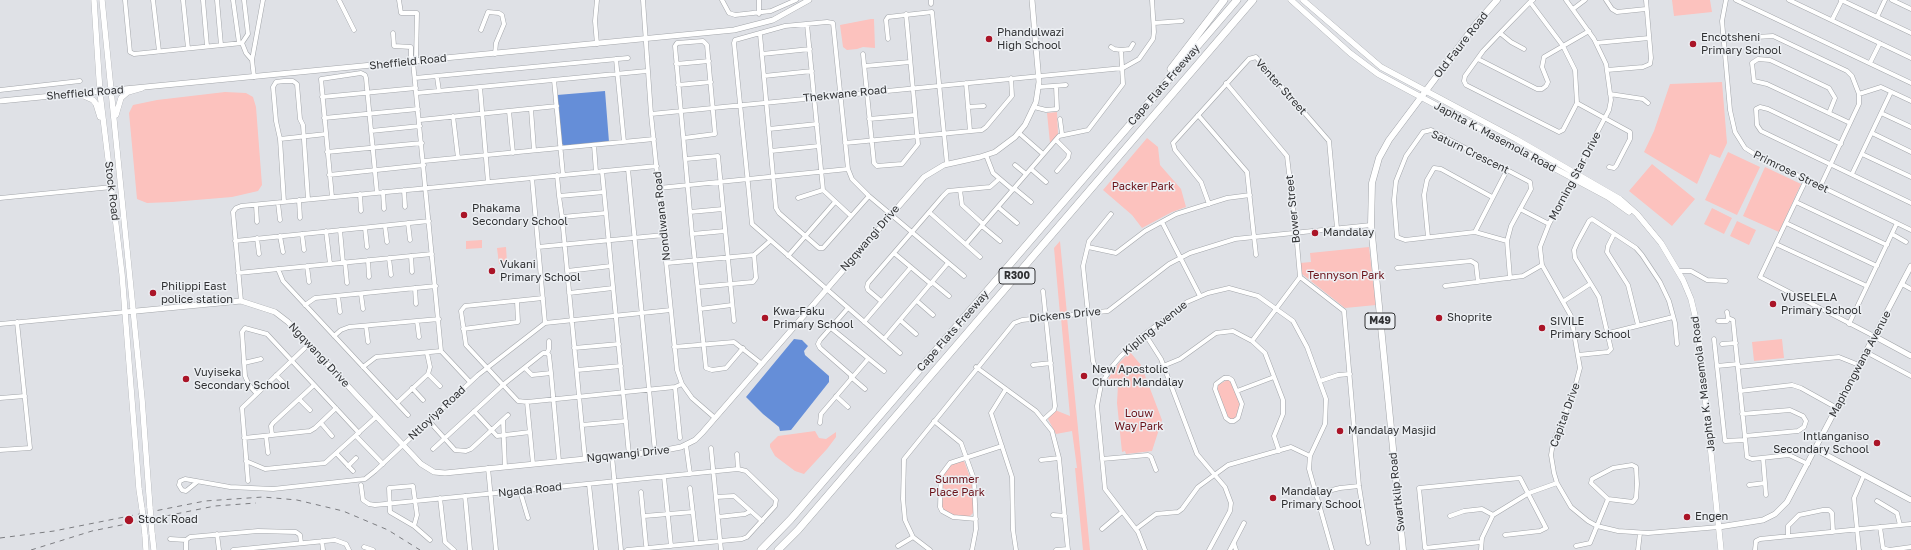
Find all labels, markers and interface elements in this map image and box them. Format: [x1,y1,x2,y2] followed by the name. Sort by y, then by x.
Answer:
[1431,9,1491,81] street label: Old Faure Road
[997,26,1064,52] place label: Phandulwazi High School
[1701,31,1781,57] place label: Encotsheni Primary School
[984,34,994,44] marker: Phandulwazi High School
[1688,39,1698,49] marker: Encotsheni Primary School
[1125,42,1203,128] street label: Cape Flats Freeway
[369,51,447,73] street label: Sheffield Road
[1253,57,1309,117] street label: Venter Street
[46,83,124,103] street label: Sheffield Road
[803,83,887,105] street label: Thekwane Road
[1432,99,1558,175] street label: Japhta K. Masemola Road
[1429,127,1511,177] street label: Saturn Crescent
[1546,130,1604,222] street label: Morning Star Drive
[1751,148,1831,196] street label: Primrose Street
[102,161,122,221] street label: Stock Road
[651,171,673,261] street label: Nondlwana Road
[1283,174,1303,244] street label: Bower Street
[1112,180,1174,194] park label: Packer Park
[472,202,568,228] place label: Phakama Secondary School
[838,202,902,274] street label: Ngqwangi Drive
[459,210,469,220] marker: Phakama Secondary School
[1323,226,1374,240] place label: Mandalay
[1310,228,1320,238] marker: Mandalay
[500,258,580,284] place label: Vukani Primary School
[487,266,497,276] marker: Vukani Primary School
[999,268,1035,284] road number: R300
[1307,269,1385,283] park label: Tennyson Park
[161,280,233,306] place label: Philippi East police station
[148,288,158,298] marker: Philippi East police station
[914,288,992,374] street label: Cape Flats Freeway
[1781,291,1861,317] place label: VUSELELA Primary School
[1120,298,1190,358] street label: Kipling Avenue
[1768,299,1778,309] marker: VUSELELA Primary School
[773,305,853,331] place label: Kwa-Faku Primary School
[1029,305,1101,325] street label: Dickens Drive
[1826,308,1894,420] street label: Maphongwana Avenue
[1447,311,1492,325] place label: Shoprite
[760,313,770,323] marker: Kwa-Faku Primary School
[1365,313,1395,329] road number: M49
[1434,313,1444,323] marker: Shoprite
[1550,315,1630,341] place label: SIVILE Primary School
[1688,316,1718,452] street label: Japhta K. Masemola Road
[286,320,352,390] street label: Ngqwangi Drive
[1537,323,1547,333] marker: SIVILE Primary School
[1092,363,1184,389] place label: New Apostolic Church Mandalay
[194,366,290,392] place label: Vuyiseka Secondary School
[1079,371,1089,381] marker: New Apostolic Church Mandalay
[181,374,191,384] marker: Vuyiseka Secondary School
[1547,381,1583,449] street label: Capital Drive
[406,383,468,443] street label: Ntloyiya Road
[1115,407,1163,433] park label: Louw Way Park
[1348,424,1436,438] place label: Mandalay Masjid
[1335,426,1345,436] marker: Mandalay Masjid
[1773,430,1869,456] place label: Intlanganiso Secondary School
[1872,438,1882,448] marker: Intlanganiso Secondary School
[586,443,670,465] street label: Ngqwangi Drive
[1386,452,1408,532] street label: Swartklip Road
[929,473,985,499] park label: Summer Place Park
[497,480,563,500] street label: Ngada Road
[1281,485,1361,511] place label: Mandalay Primary School
[1268,493,1278,503] marker: Mandalay Primary School
[1695,510,1728,524] place label: Engen
[1682,512,1692,522] marker: Engen
[138,513,198,527] place label: Stock Road
[123,514,135,526] marker: Stock Road

